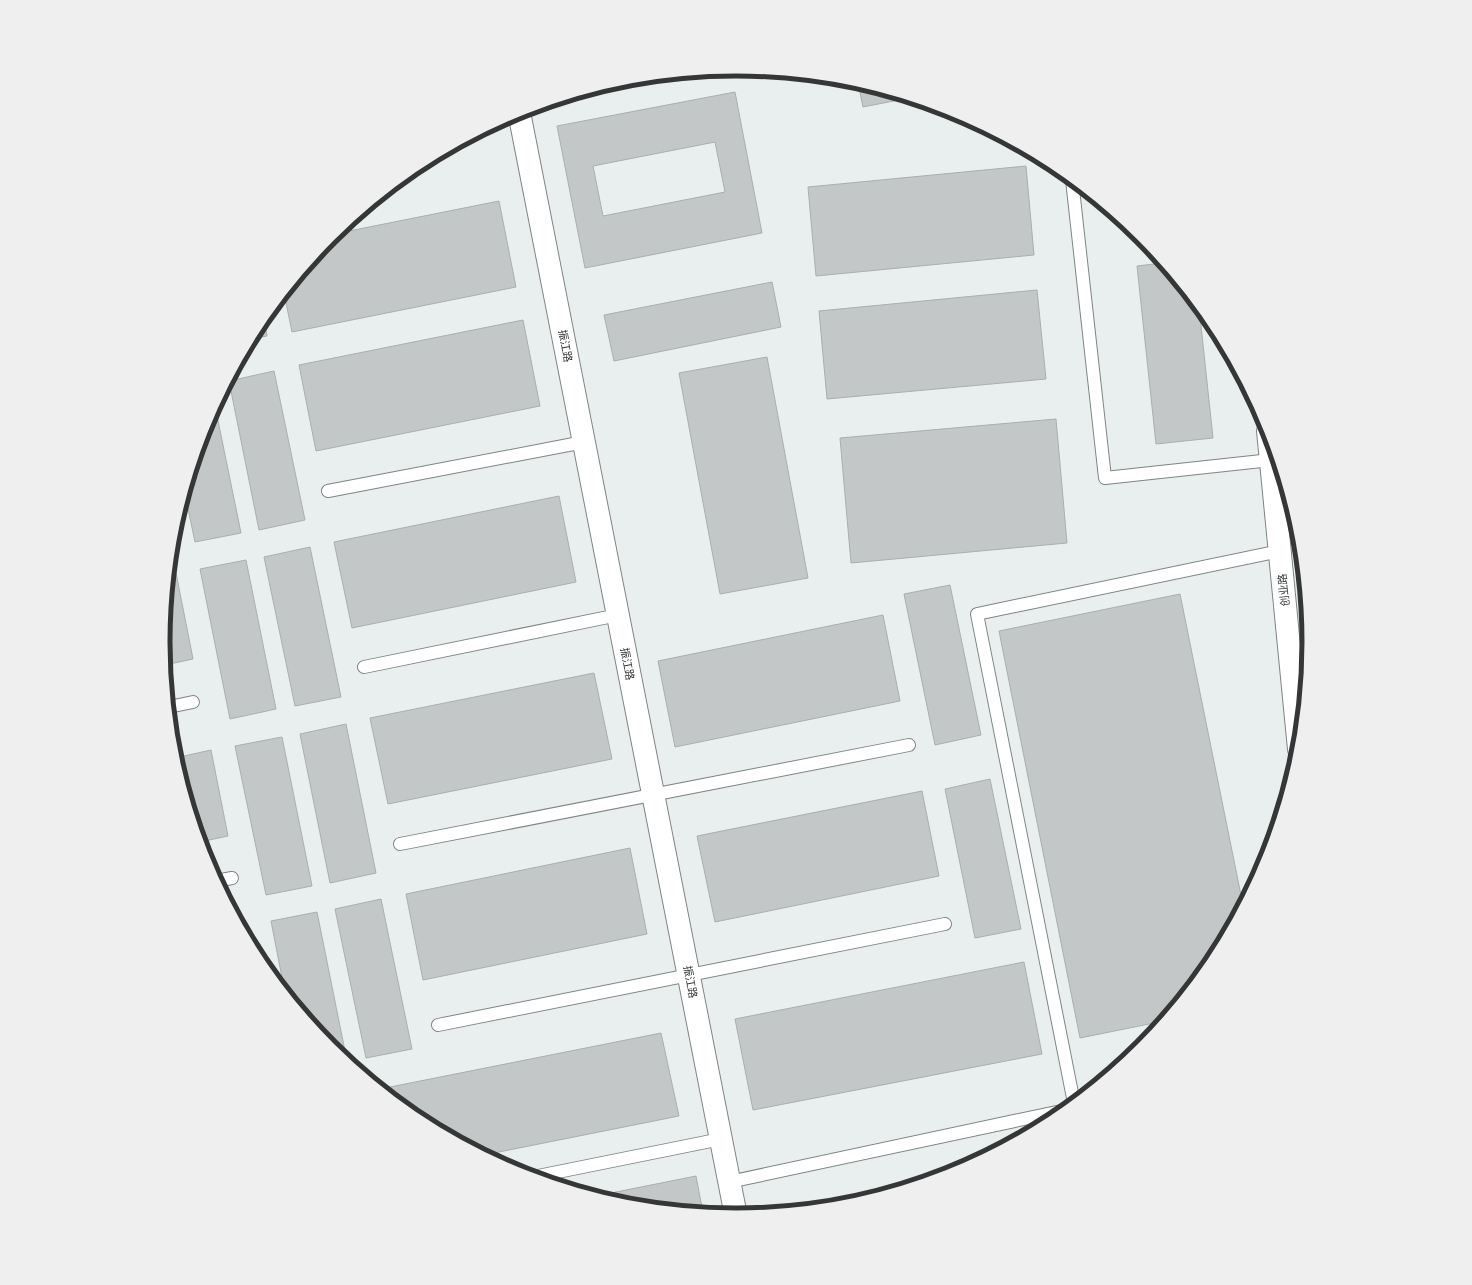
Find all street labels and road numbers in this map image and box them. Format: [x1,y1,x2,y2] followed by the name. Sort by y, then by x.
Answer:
[555,329,575,363] street label: 振江路
[1276,573,1292,607] street label: 创业路
[617,647,637,681] street label: 振江路
[680,965,700,999] street label: 振江路

